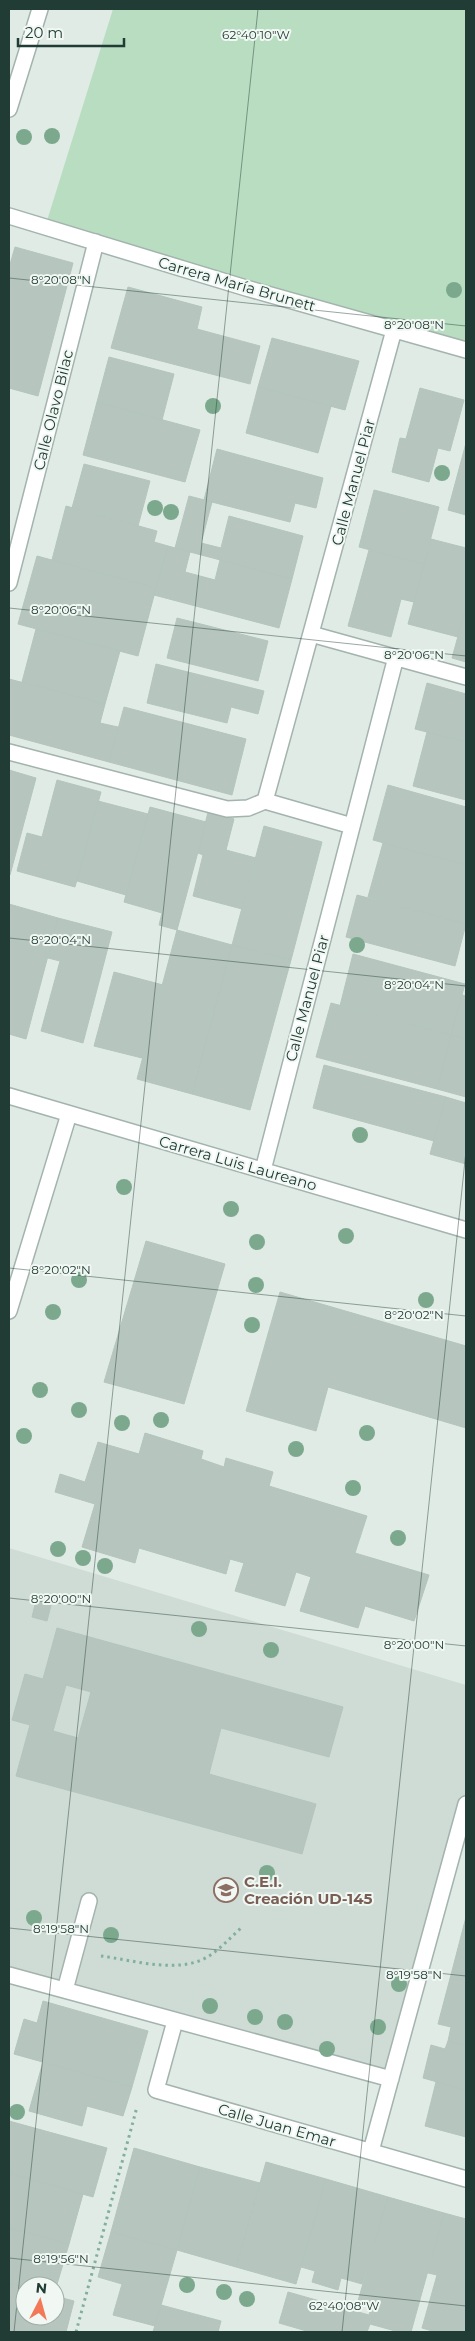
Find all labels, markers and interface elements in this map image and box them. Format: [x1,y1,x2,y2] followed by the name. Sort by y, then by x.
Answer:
[18,15,124,47] scale bar
[25,23,63,42] text: 20 m
[222,27,290,42] text: 62°40'10"W
[156,252,318,316] street label: Carrera María Brunett
[31,272,91,287] text: 8°20'08"N
[384,317,444,332] text: 8°20'08"N
[29,348,77,472] street label: Calle Olavo Bilac
[327,416,379,548] street label: Calle Manuel Piar
[31,602,91,617] text: 8°20'06"N
[384,647,444,662] text: 8°20'06"N
[31,932,91,947] text: 8°20'04"N
[281,932,333,1064] street label: Calle Manuel Piar
[384,977,444,992] text: 8°20'04"N
[157,1131,319,1195] street label: Carrera Luis Laureano
[31,1262,91,1277] text: 8°20'02"N
[384,1307,444,1322] text: 8°20'02"N
[31,1591,91,1606] text: 8°20'00"N
[384,1637,444,1652] text: 8°20'00"N
[244,1872,372,1908] place label: C.E.I. Creación UD-145
[213,1877,239,1903] school or university icon: C.E.I. Creación UD-145
[33,1921,89,1936] text: 8°19'58"N
[386,1967,442,1982] text: 8°19'58"N
[216,2099,338,2151] street label: Calle Juan Emar
[33,2251,89,2266] text: 8°19'56"N
[15,2276,65,2326] north arrow
[35,2279,48,2298] text: N
[309,2298,379,2313] text: 62°40'08"W

